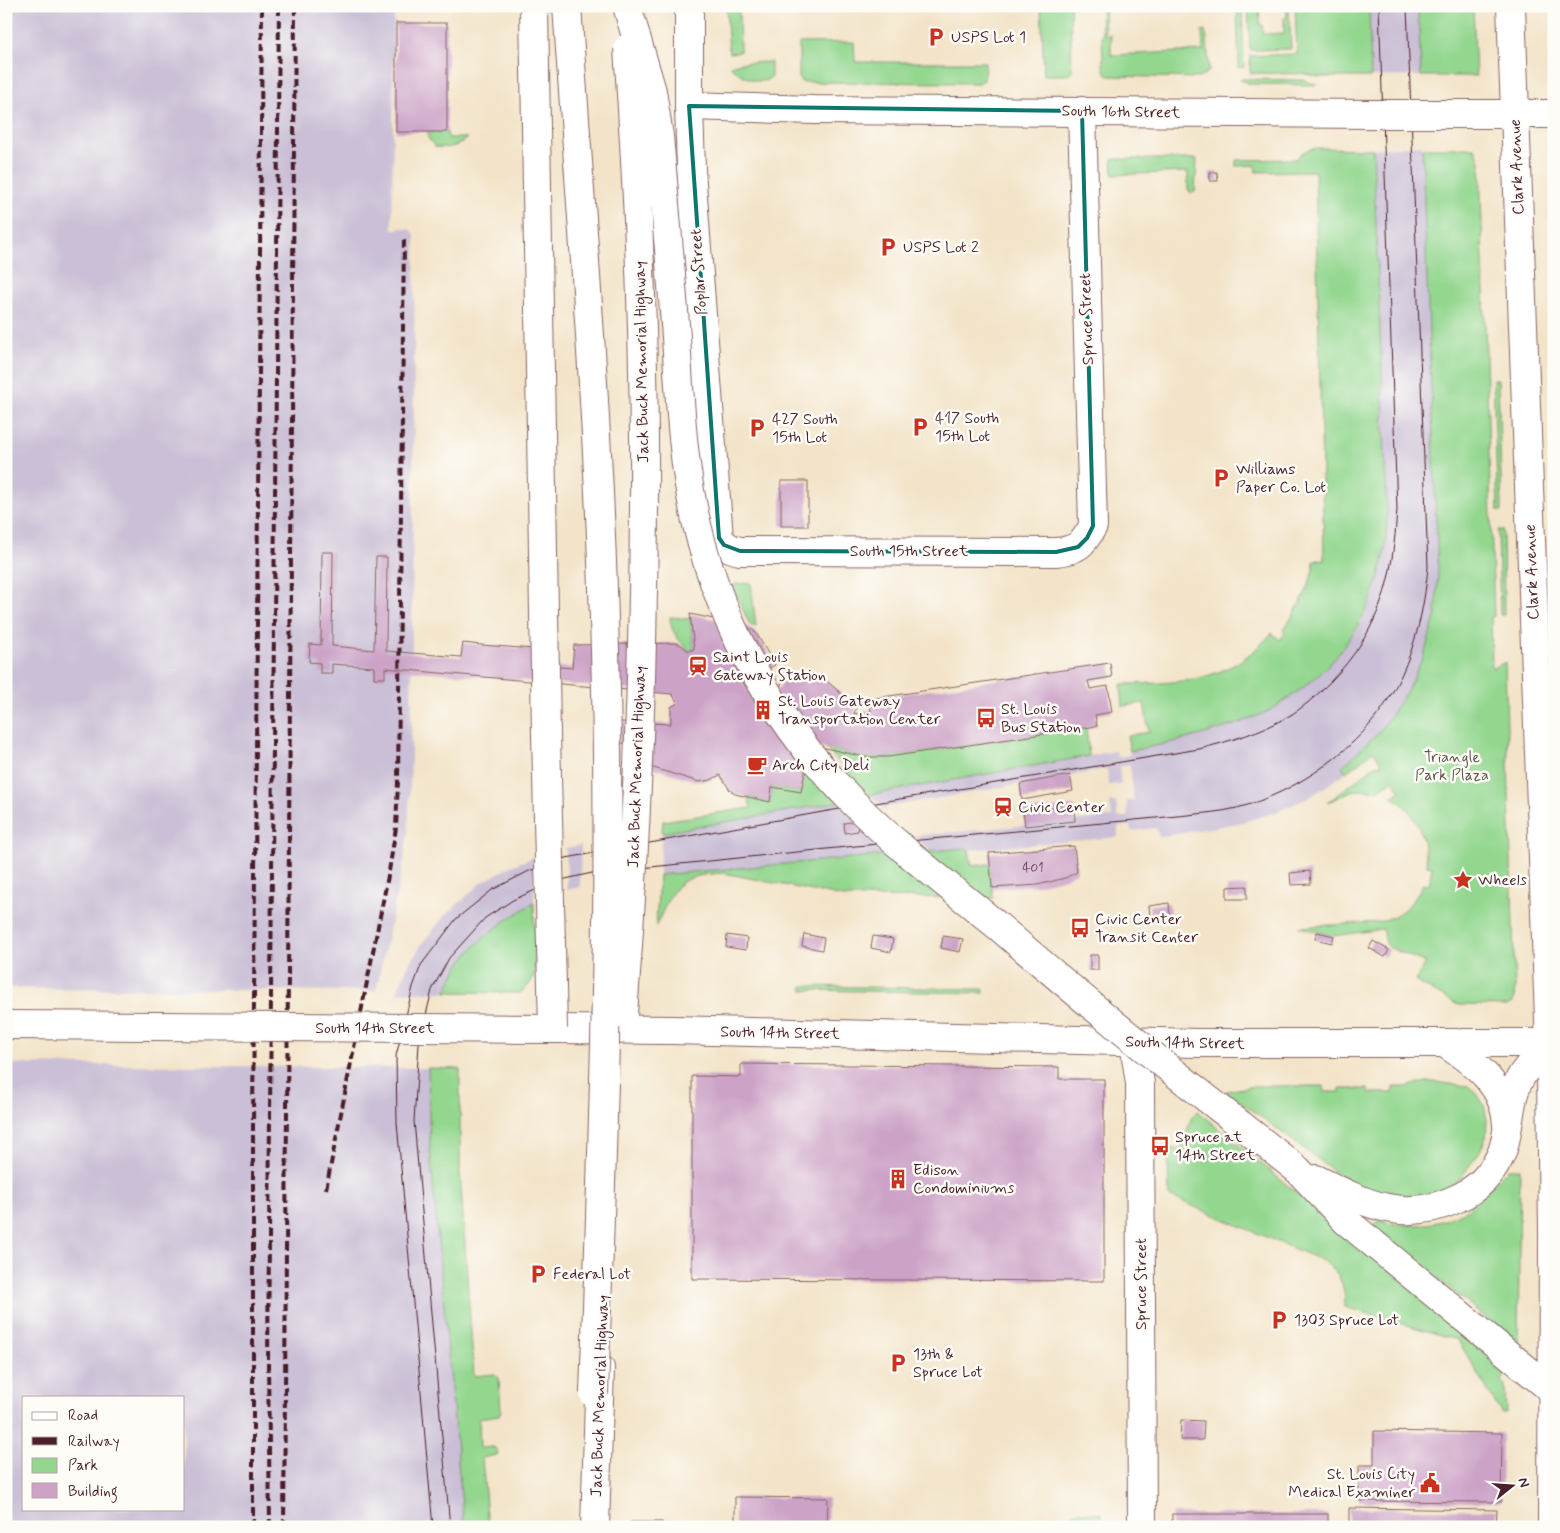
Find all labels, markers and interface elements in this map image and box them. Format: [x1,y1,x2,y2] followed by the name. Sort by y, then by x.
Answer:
[925,26,947,48] parking icon: USPS Lot 1
[951,27,1026,48] place label: USPS Lot 1
[1061,100,1181,124] street label: South 16th Street
[1505,119,1529,215] street label: Clark Avenue
[686,228,712,316] street label: Poplar Street
[877,236,899,258] parking icon: USPS Lot 2
[903,237,979,258] place label: USPS Lot 2
[630,261,655,463] street label: Jack Buck Memorial Highway
[1075,273,1099,365] street label: Spruce Street
[935,408,999,447] place label: 417 South 15th Lot
[772,409,838,448] place label: 427 South 15th Lot
[909,416,931,438] parking icon: 417 South 15th Lot
[746,417,768,439] parking icon: 427 South 15th Lot
[1236,459,1326,498] place label: Williams Paper Co. Lot
[1210,467,1232,489] parking icon: Williams Paper Co. Lot
[1520,524,1544,620] street label: Clark Avenue
[850,541,969,562] street label: South 15th Street
[713,647,826,686] place label: Saint Louis Gateway Station
[687,655,709,677] station icon: Saint Louis Gateway Station
[623,666,652,868] street label: Jack Buck Memorial Highway
[778,691,941,730] place label: St. Louis Gateway Transportation Center
[752,699,774,721] building icon: St. Louis Gateway Transportation Center
[1001,699,1081,738] place label: St. Louis Bus Station
[975,707,997,729] bus stop icon: St. Louis Bus Station
[1415,747,1489,786] park label: Triangle Park Plaza
[746,754,768,776] cafe icon: Arch City Deli
[772,755,869,776] place label: Arch City Deli
[992,796,1014,818] station icon: Civic Center
[1018,797,1105,818] place label: Civic Center
[1022,859,1044,877] house number: 401
[1452,869,1474,891] place icon: Wheels
[1478,870,1527,891] place label: Wheels
[1095,909,1199,948] place label: Civic Center Transit Center
[1069,917,1091,939] bus stop icon: Civic Center Transit Center
[315,1018,435,1039] street label: South 14th Street
[720,1021,841,1045] street label: South 14th Street
[1125,1031,1246,1055] street label: South 14th Street
[1175,1127,1256,1166] place label: Spruce at 14th Street
[1149,1135,1171,1157] bus stop icon: Spruce at 14th Street
[913,1160,1014,1199] place label: Edison Condominiums
[887,1168,909,1190] building icon: Edison Condominiums
[1131,1238,1152,1330] street label: Spruce Street
[527,1263,549,1285] parking icon: Federal Lot
[553,1264,631,1285] place label: Federal Lot
[586,1295,615,1497] street label: Jack Buck Memorial Highway
[1268,1309,1290,1331] parking icon: 1303 Spruce Lot
[1294,1310,1400,1331] place label: 1303 Spruce Lot
[913,1344,983,1383] place label: 13th & Spruce Lot
[887,1352,909,1374] parking icon: 13th & Spruce Lot
[22,1396,185,1510] legend
[68,1406,98,1426] text: Road
[68,1432,120,1452] text: Railway
[68,1456,98,1476] text: Park
[1488,1460,1538,1510] north arrow
[1288,1464,1415,1503] place label: St. Louis City Medical Examiner
[1419,1472,1441,1494] public building icon: St. Louis City Medical Examiner
[1514,1475,1533,1490] text: N
[68,1482,118,1503] text: Building

